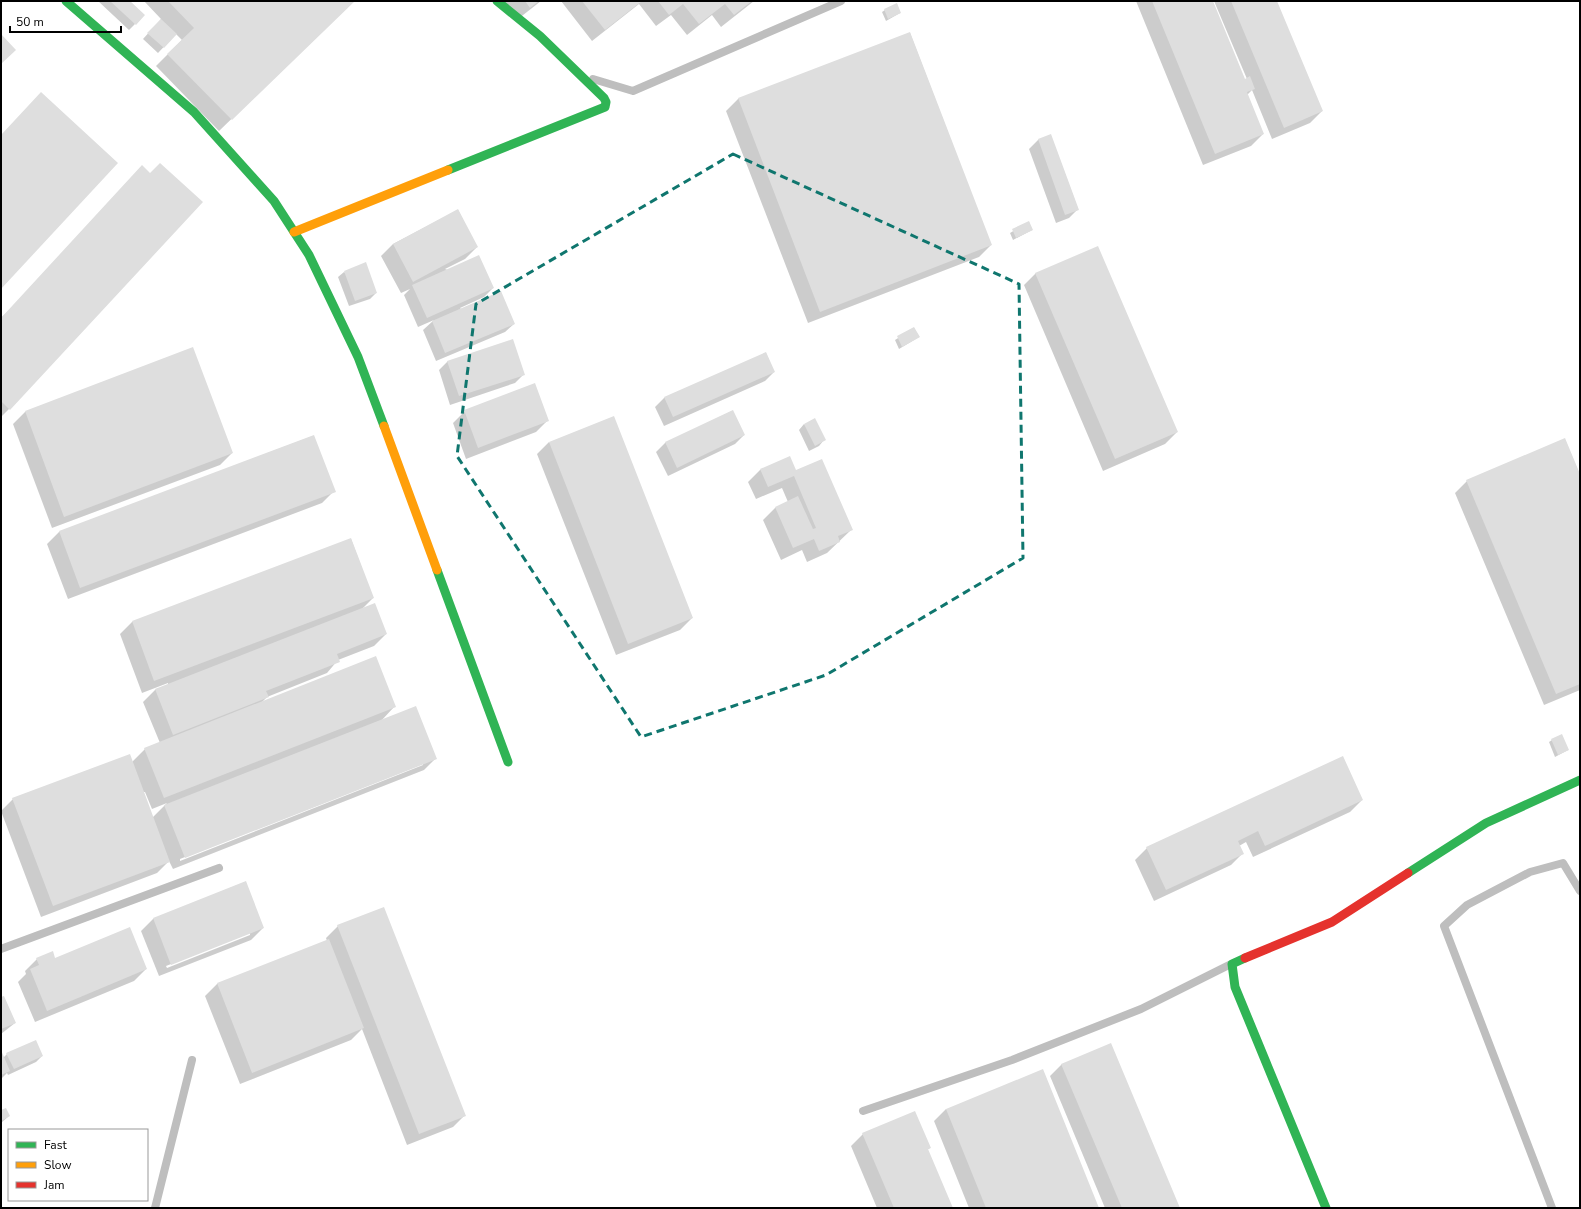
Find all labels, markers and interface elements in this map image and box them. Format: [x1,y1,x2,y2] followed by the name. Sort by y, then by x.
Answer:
[10,8,121,34] scale bar
[16,14,44,30] text: 50 m
[8,1129,148,1201] legend
[44,1137,67,1153] text: Fast
[44,1157,72,1173] text: Slow
[43,1177,65,1193] text: Jam

